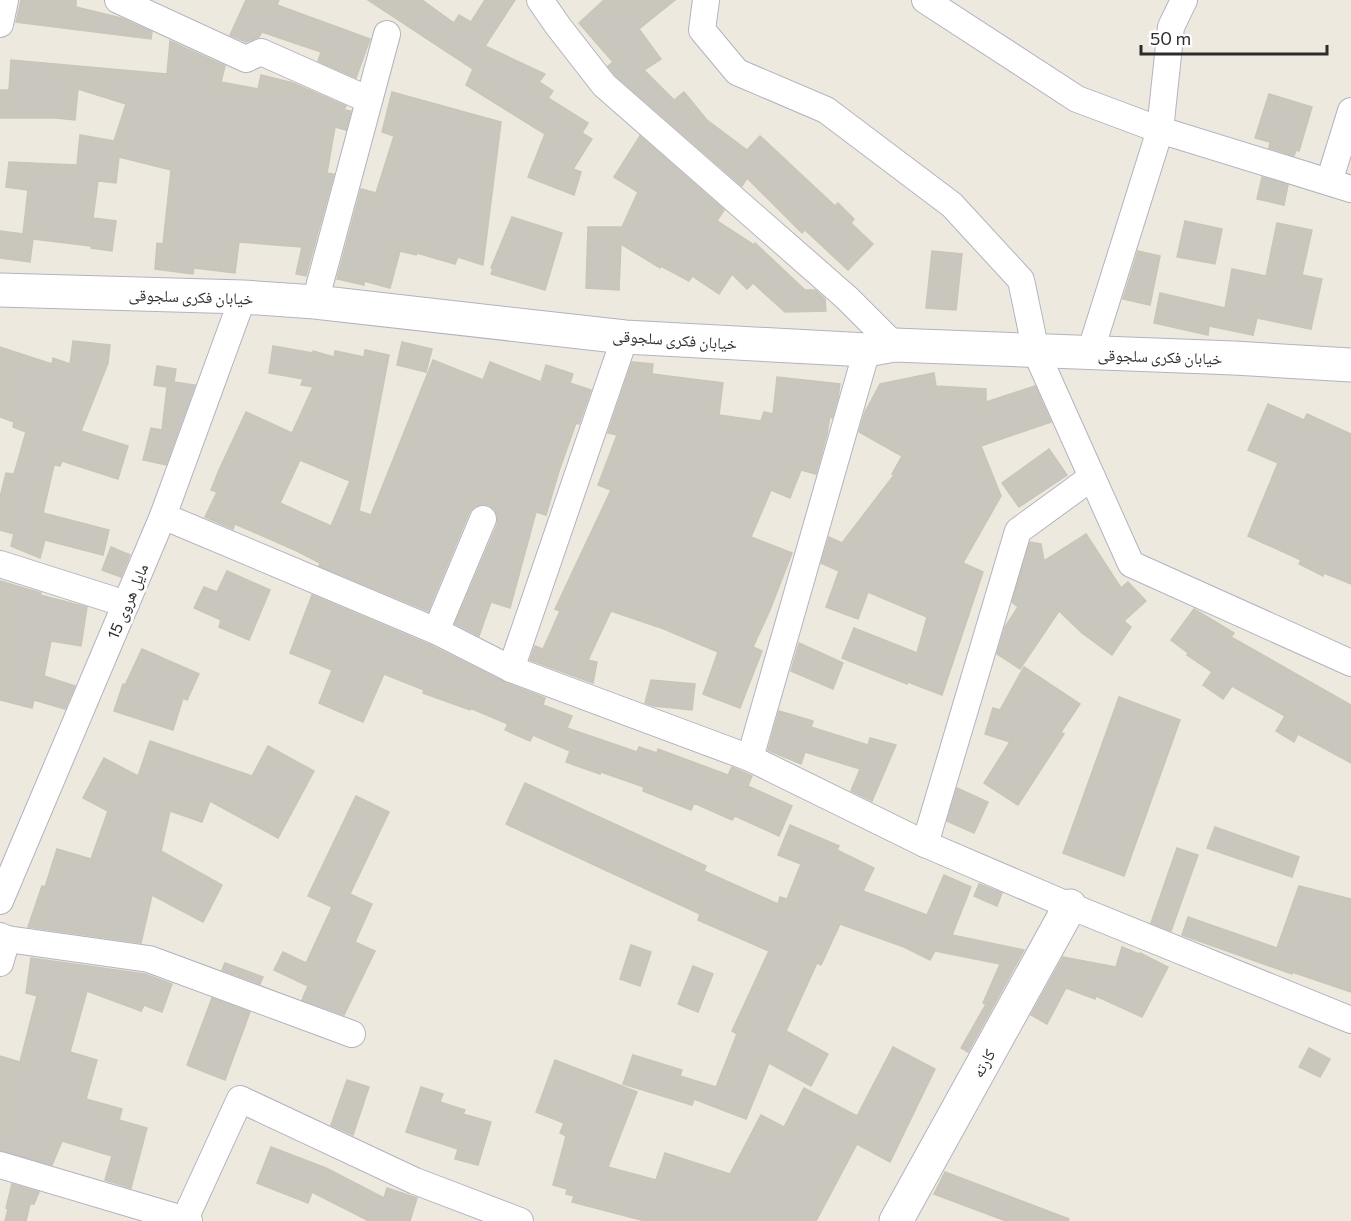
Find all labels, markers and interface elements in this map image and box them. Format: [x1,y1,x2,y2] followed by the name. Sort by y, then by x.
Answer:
[1141,18,1327,56] scale bar
[1150,27,1191,49] text: 50 m
[128,284,254,310] street label: خیابان فکری سلجوقی
[612,325,738,355] street label: خیابان فکری سلجوقی
[1097,344,1223,370] street label: خیابان فکری سلجوقی
[103,560,153,643] street label: مایل هروی 15
[968,1045,1000,1081] street label: کارته

